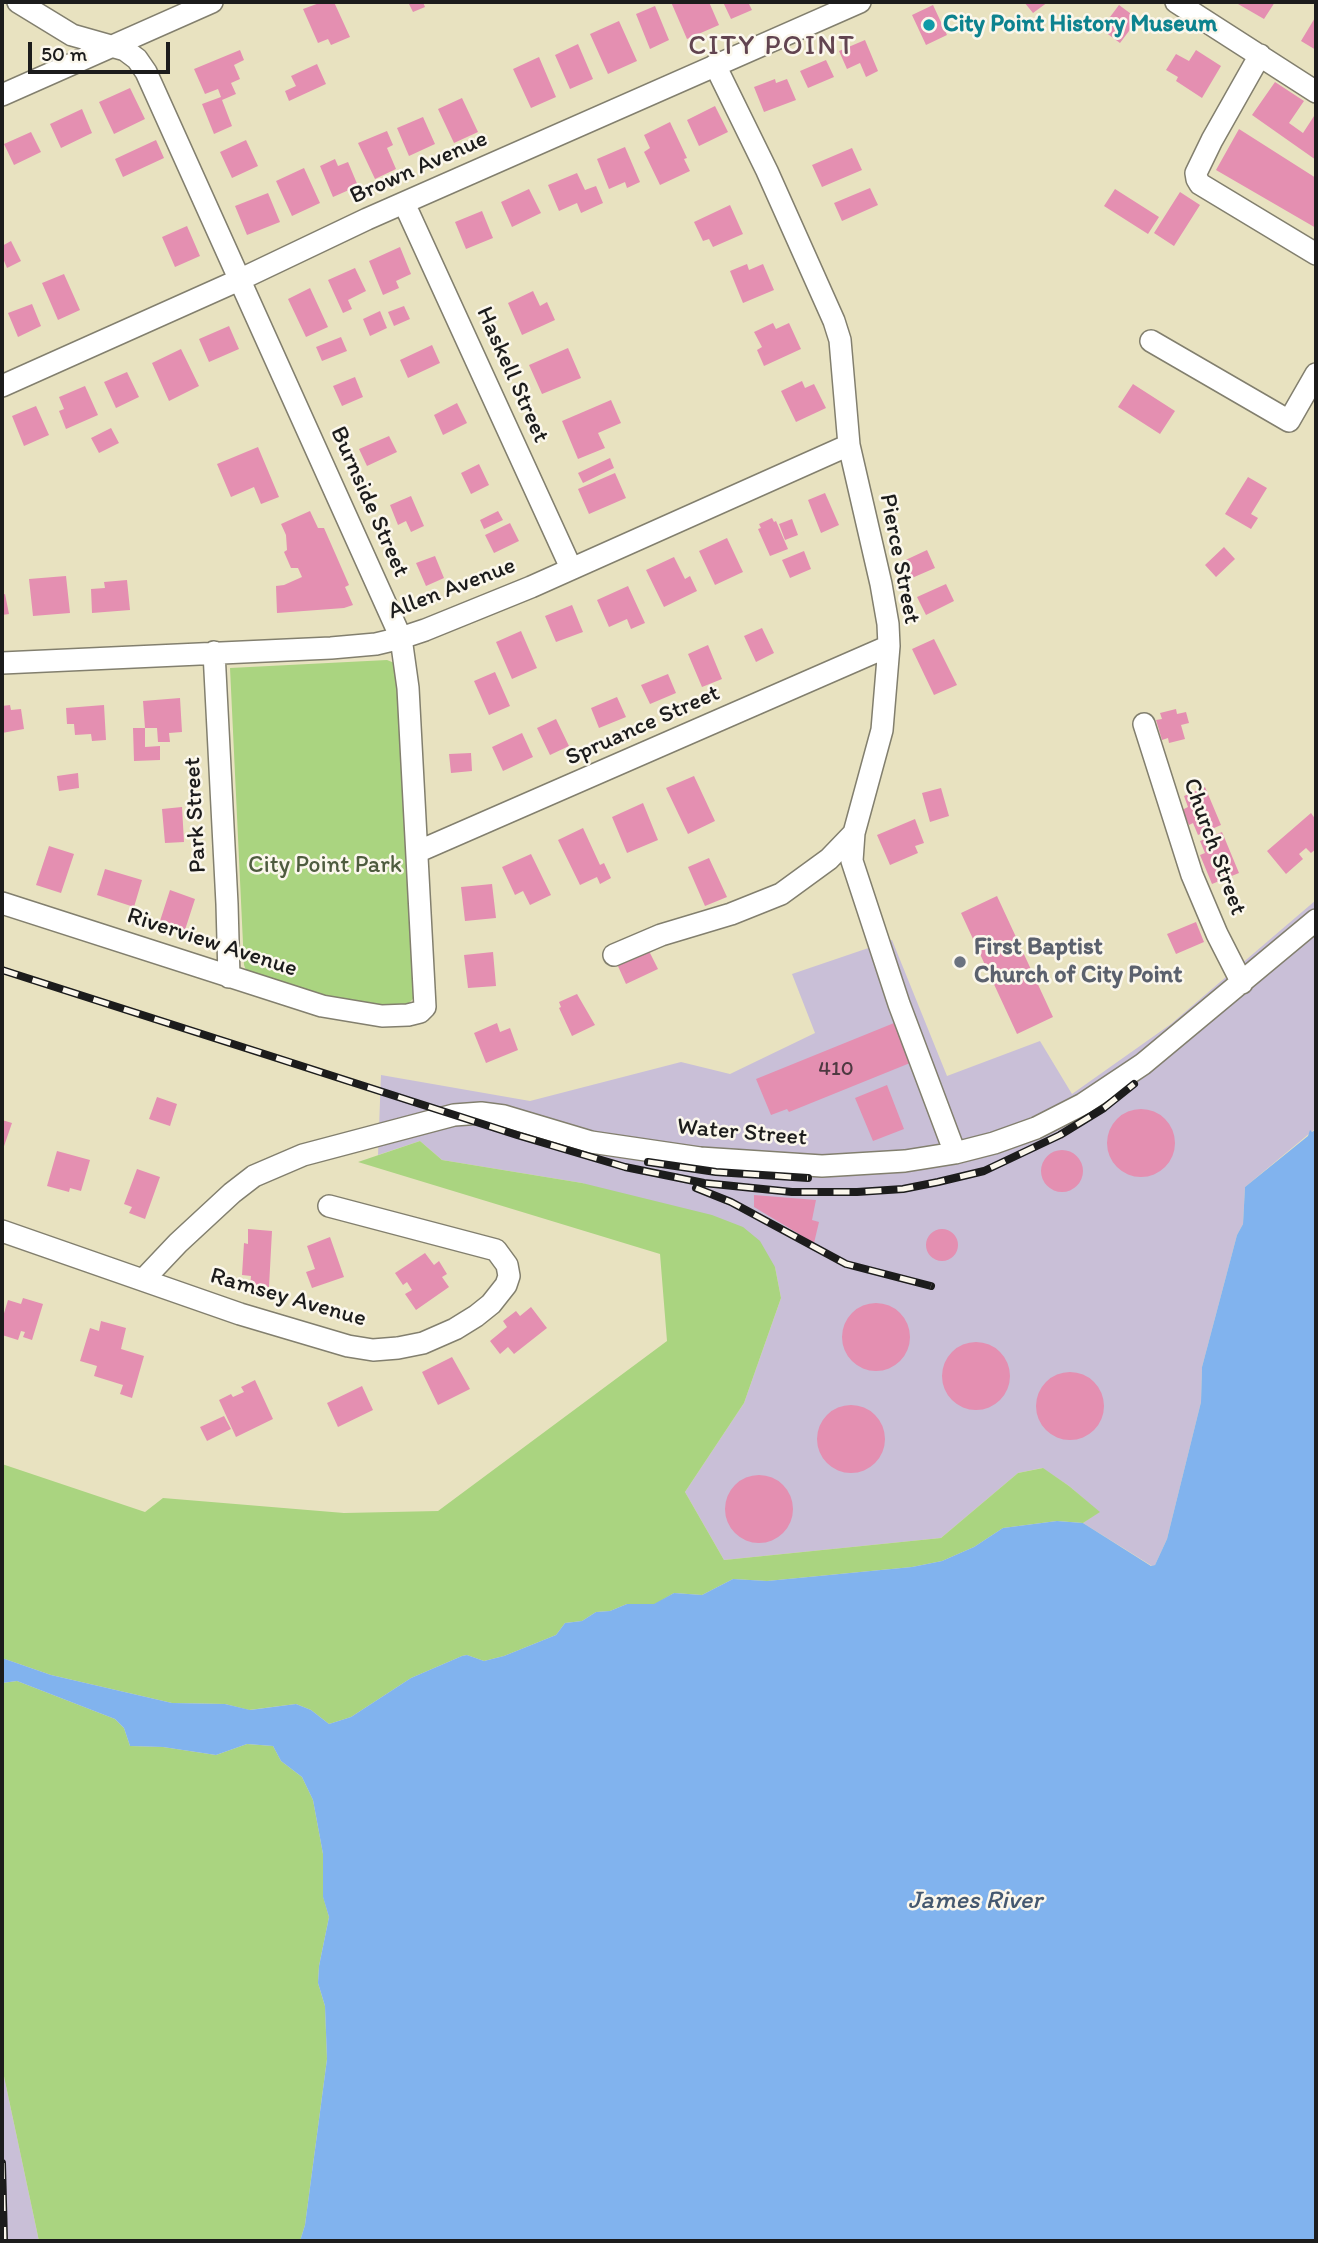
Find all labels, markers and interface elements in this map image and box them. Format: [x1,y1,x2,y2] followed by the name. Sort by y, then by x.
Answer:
[943,11,1217,39] place label: City Point History Museum
[921,17,937,33] marker: City Point History Museum
[32,28,173,72] scale bar
[691,30,853,64] district label: CITY POINT
[41,41,87,66] text: 50 m
[346,125,492,211] street label: Brown Avenue
[469,303,555,447] street label: Haskell Street
[323,422,415,582] street label: Burnside Street
[872,491,926,627] street label: Pierce Street
[384,551,520,627] street label: Allen Avenue
[562,679,724,773] street label: Spruance Street
[179,756,213,874] street label: Park Street
[1176,775,1252,919] street label: Church Street
[248,852,402,880] park label: City Point Park
[123,902,301,984] street label: Riverview Avenue
[974,934,1182,990] place label: First Baptist Church of City Point
[952,954,968,970] marker: First Baptist Church of City Point
[818,1057,854,1083] house number: 410
[676,1113,808,1153] street label: Water Street
[207,1262,369,1334] street label: Ramsey Avenue
[908,1885,1042,1917] water label: James River

